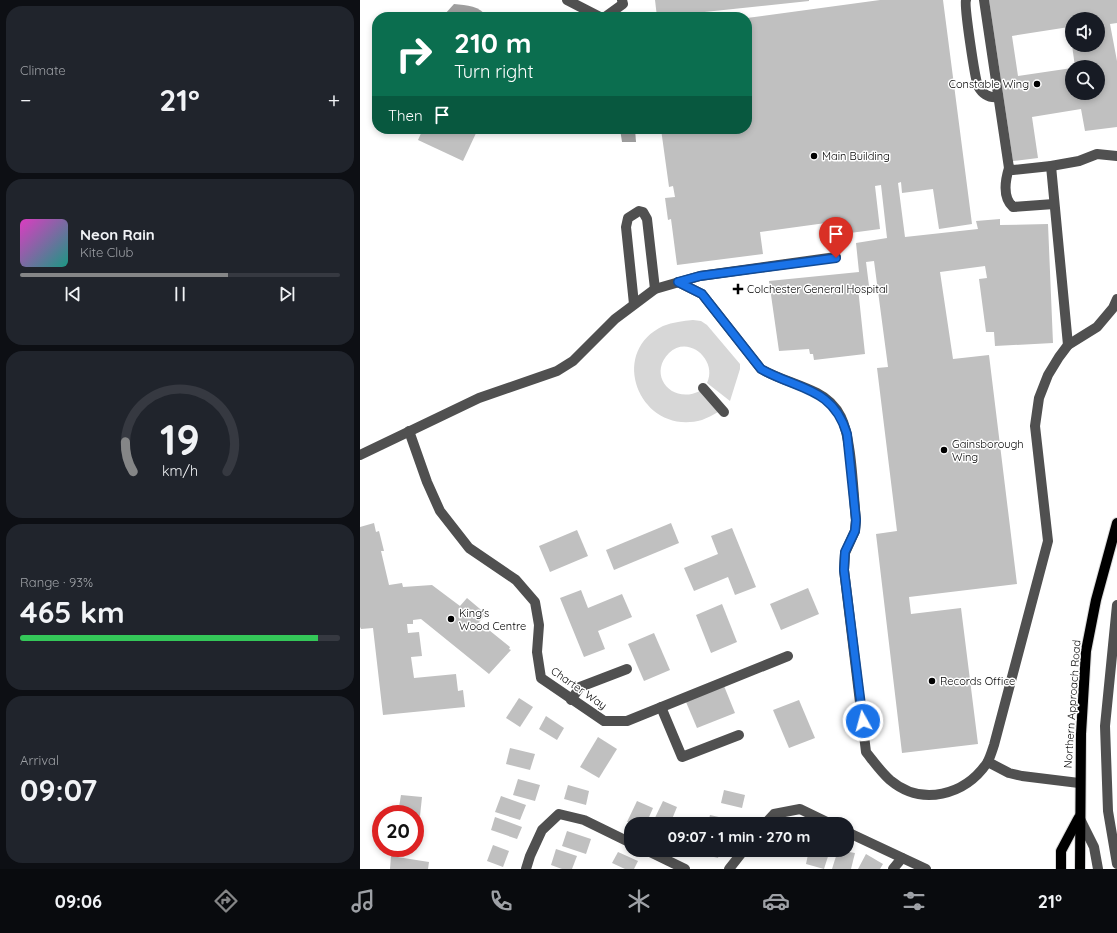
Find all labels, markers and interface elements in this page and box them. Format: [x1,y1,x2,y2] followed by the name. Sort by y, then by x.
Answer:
[1065,12,1105,100] map controls
[1065,12,1105,52] button: sound
[454,25,532,60] text: 210 m
[388,28,440,80] icon: right
[454,60,534,83] text: Turn right
[1065,60,1105,100] button: search
[20,62,66,78] text: Climate
[949,77,1029,91] place label: Constable Wing
[1032,79,1042,89] marker: Constable Wing
[159,81,200,119] text: 21°
[20,86,31,114] text: −
[328,86,340,114] text: +
[431,104,453,126] icon: arrive
[388,106,423,125] text: Then
[822,149,890,163] place label: Main Building
[809,151,819,161] marker: Main Building
[819,217,853,258] pin
[825,223,847,245] icon: arrive
[80,225,155,244] text: Neon Rain
[80,244,133,260] text: Kite Club
[747,282,888,296] place label: Colchester General Hospital
[62,283,84,305] icon: previous
[169,283,191,305] icon: pause
[276,283,298,305] icon: next
[732,283,744,295] marker: Colchester General Hospital
[160,413,200,465] text: 19
[952,437,1024,464] place label: Gainsborough Wing
[939,445,949,455] marker: Gainsborough Wing
[162,462,198,480] text: km/h
[20,574,93,590] text: Range · 93%
[20,593,125,631] text: 465 km
[459,606,526,633] place label: King's Wood Centre
[446,614,456,624] marker: King's Wood Centre
[1061,639,1083,769] street label: Northern Approach Road
[548,664,610,712] street label: Charter Way
[940,674,1015,688] place label: Records Office
[927,676,937,686] marker: Records Office
[842,700,884,742] position arrow
[20,752,59,768] text: Arrival
[20,771,97,809] text: 09:07
[372,805,424,857] speed limit sign: 20
[668,827,810,846] text: 09:07 · 1 min · 270 m
[212,887,240,915] icon: directions
[349,887,377,915] icon: music
[487,887,515,915] icon: phone
[625,887,653,915] icon: climate
[762,887,790,915] icon: car
[900,887,928,915] icon: filters
[55,890,102,913] text: 09:06
[1038,890,1062,913] text: 21°

